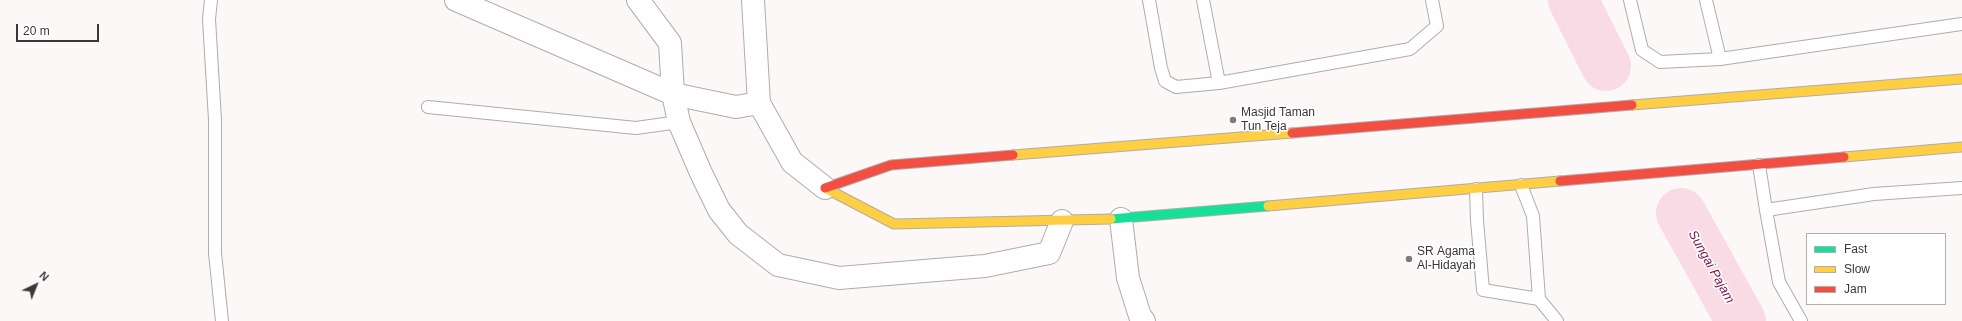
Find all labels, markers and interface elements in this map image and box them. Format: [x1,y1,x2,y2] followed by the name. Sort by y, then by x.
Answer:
[18,16,101,42] scale bar
[23,24,50,38] text: 20 m
[1241,106,1315,134] place label: Masjid Taman Tun Teja
[1228,115,1238,125] marker: Masjid Taman Tun Teja
[1685,228,1737,306] water label: Sungai Pajam
[1806,233,1946,305] legend
[1844,242,1867,256] text: Fast
[1417,245,1476,273] place label: SR Agama Al-Hidayah
[1404,254,1414,264] marker: SR Agama Al-Hidayah
[1844,262,1870,276] text: Slow
[16,265,56,305] north arrow
[37,269,51,283] text: N
[1844,282,1867,296] text: Jam

